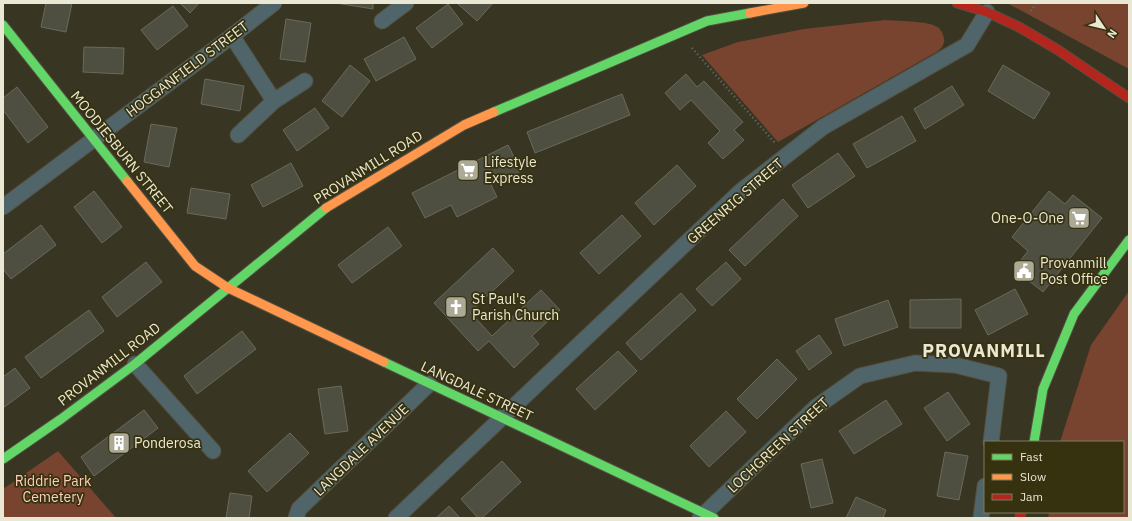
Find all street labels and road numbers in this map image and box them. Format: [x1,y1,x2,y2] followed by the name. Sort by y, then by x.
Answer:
[122,17,252,121] street label: HOGGANFIELD STREET
[67,87,177,217] street label: MOODIESBURN STREET
[310,126,426,208] street label: PROVANMILL ROAD
[683,154,787,248] street label: GREENRIG STREET
[54,318,164,410] street label: PROVANMILL ROAD
[418,357,536,425] street label: LANGDALE STREET
[723,393,833,497] street label: LOCHGREEN STREET
[310,400,412,500] street label: LANGDALE AVENUE

